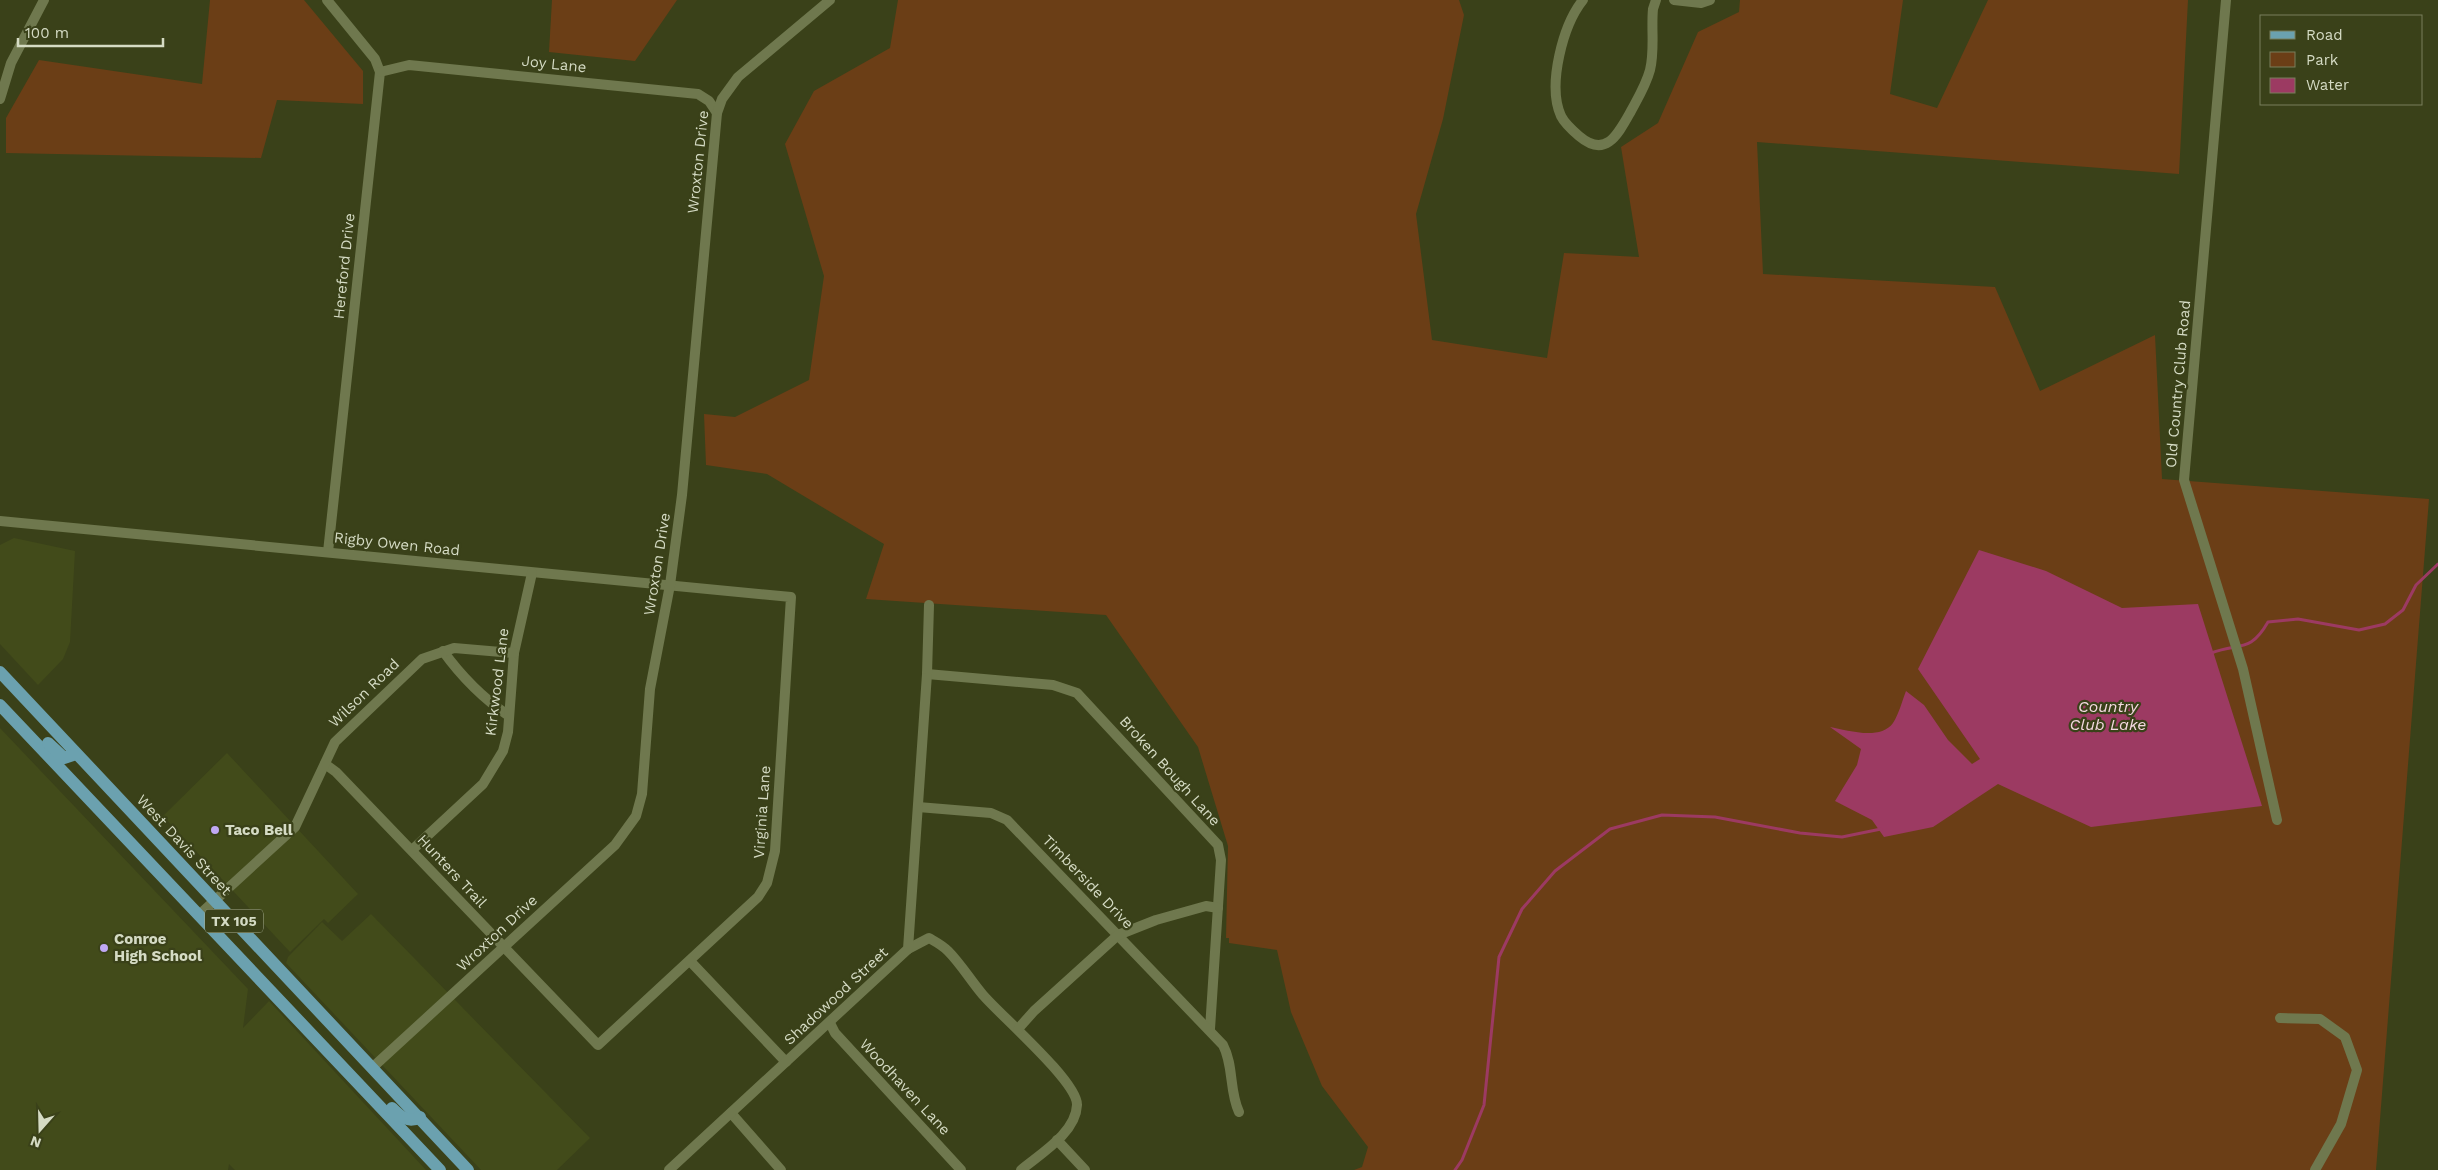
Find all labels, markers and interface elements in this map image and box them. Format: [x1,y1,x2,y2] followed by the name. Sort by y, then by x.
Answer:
[18,15,162,47] scale bar
[2260,15,2423,105] legend
[25,24,69,42] text: 100 m
[2306,26,2343,44] text: Road
[2306,51,2339,69] text: Park
[521,52,587,76] street label: Joy Lane
[2306,76,2349,94] text: Water
[684,110,712,214] street label: Wroxton Drive
[329,212,359,320] street label: Hereford Drive
[2162,299,2194,469] street label: Old Country Club Road
[640,511,674,617] street label: Wroxton Drive
[333,528,461,560] street label: Rigby Owen Road
[481,627,513,737] street label: Kirkwood Lane
[325,655,403,731] street label: Wilson Road
[2070,697,2146,734] water label: Country Club Lake
[1116,712,1224,830] street label: Broken Bough Lane
[750,765,774,859] street label: Virginia Lane
[133,791,236,900] street label: West Davis Street
[225,821,293,839] place label: Taco Bell
[209,824,221,836] marker: Taco Bell
[413,831,491,912] street label: Hunters Trail
[1039,831,1137,933] street label: Timberside Drive
[453,891,541,975] street label: Wroxton Drive
[205,909,263,932] road number: TX 105
[114,930,202,965] place label: Conroe High School
[98,942,110,954] marker: Conroe High School
[780,943,892,1049] street label: Shadowood Street
[856,1035,954,1139] street label: Woodhaven Lane
[15,1105,65,1155] north arrow
[28,1133,43,1152] text: N

